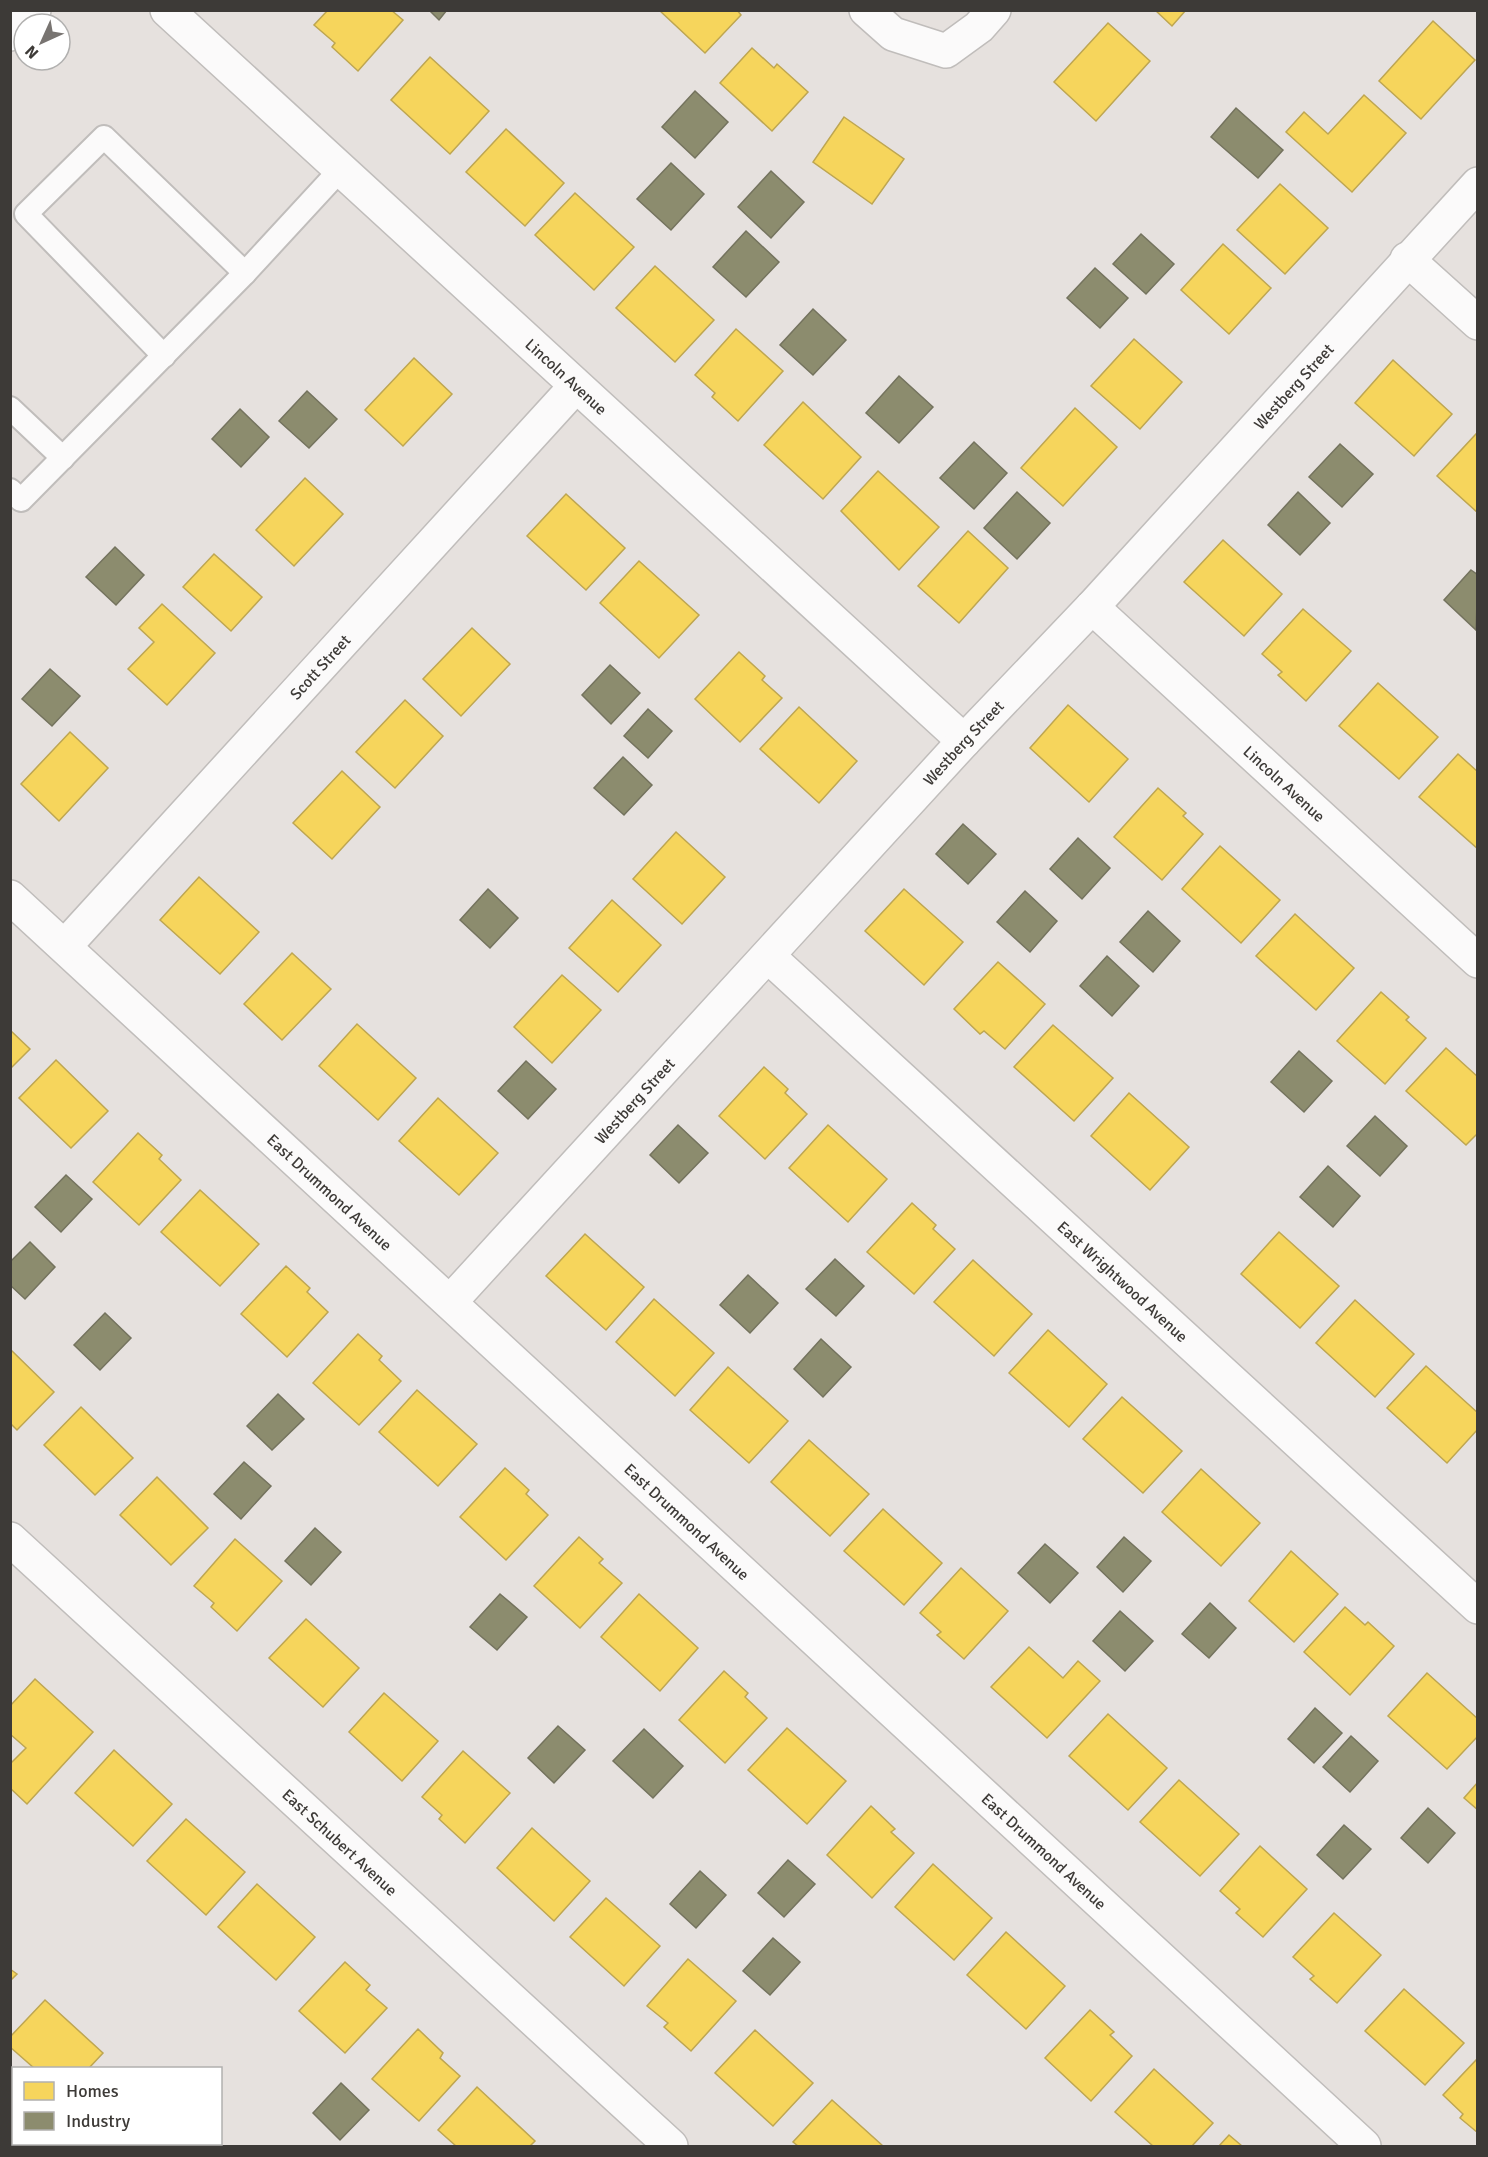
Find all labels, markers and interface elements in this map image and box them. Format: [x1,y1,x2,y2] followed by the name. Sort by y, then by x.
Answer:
[12,12,72,72] north arrow
[21,41,43,63] text: N
[521,335,611,420] street label: Lincoln Avenue
[1250,339,1339,434] street label: Westberg Street
[286,630,355,704] street label: Scott Street
[919,696,1009,790] street label: Westberg Street
[1239,742,1329,827] street label: Lincoln Avenue
[591,1054,680,1149] street label: Westberg Street
[262,1130,396,1255] street label: East Drummond Avenue
[1053,1217,1192,1347] street label: East Wrightwood Avenue
[620,1460,753,1585] street label: East Drummond Avenue
[278,1785,401,1901] street label: East Schubert Avenue
[977,1789,1110,1914] street label: East Drummond Avenue
[12,2067,222,2145] legend
[66,2080,119,2102] text: Homes
[66,2110,131,2132] text: Industry

